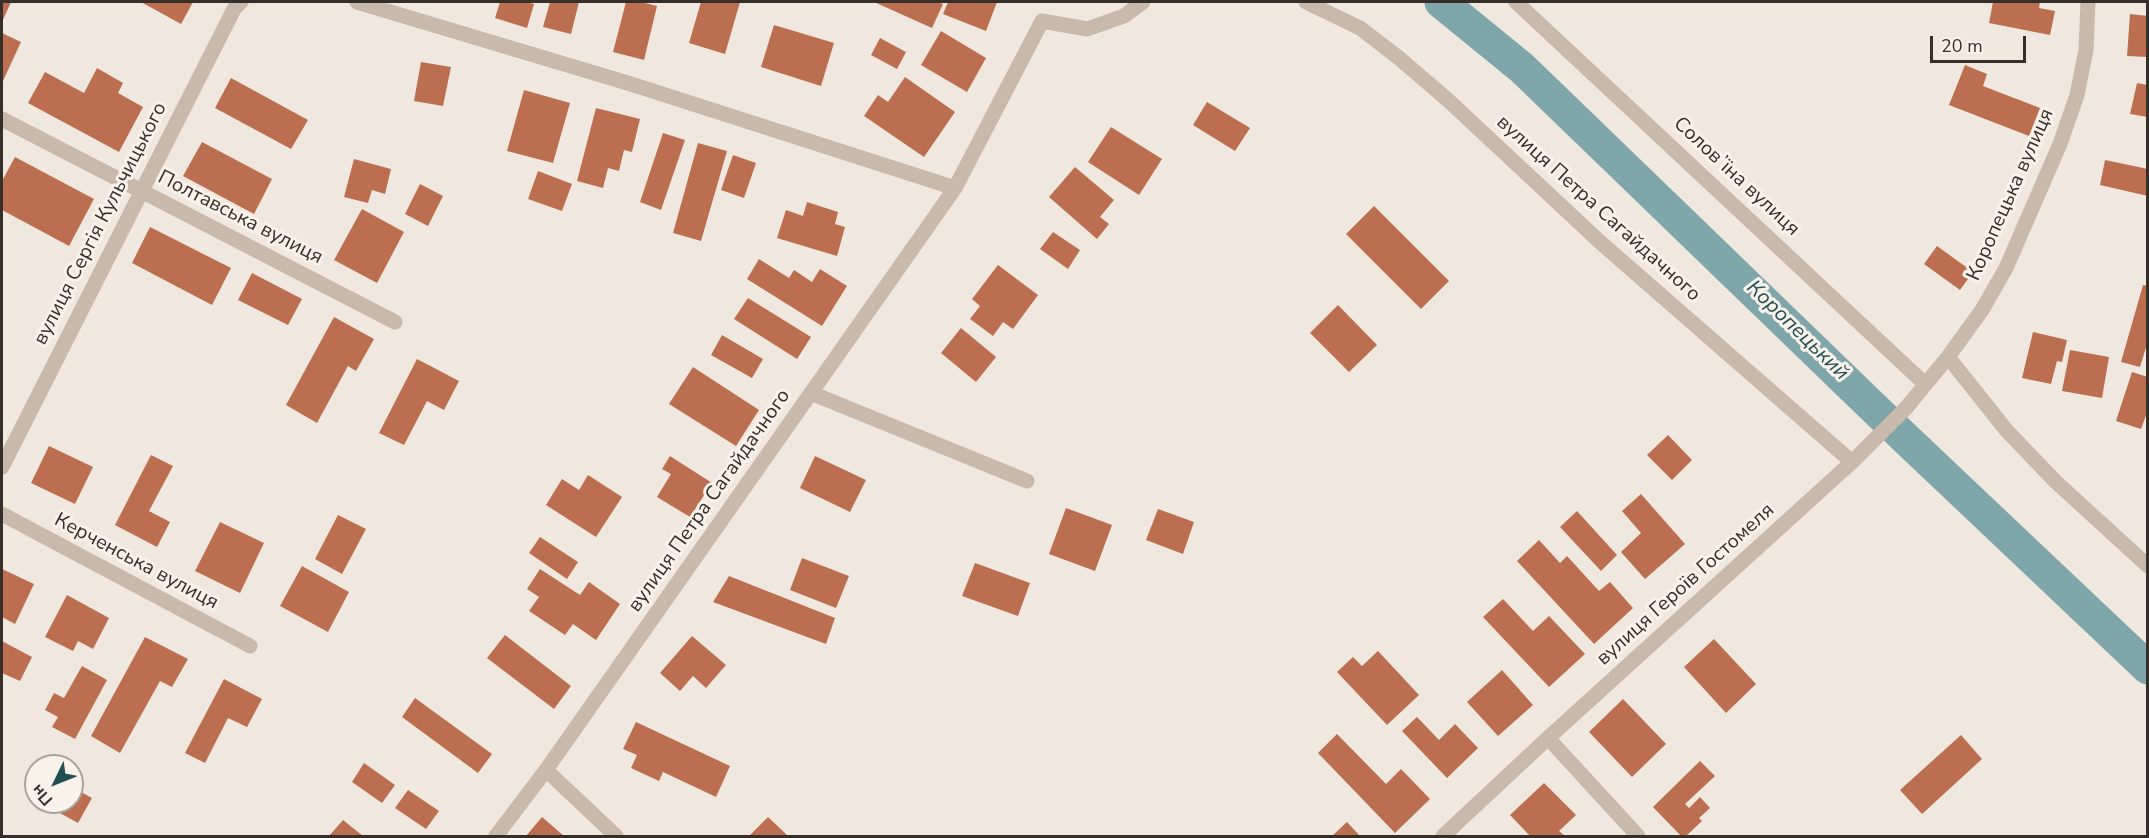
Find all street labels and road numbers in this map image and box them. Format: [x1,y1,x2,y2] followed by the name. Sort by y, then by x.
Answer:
[29,99,173,349] street label: вулиця Сергія Кульчицького
[1962,105,2060,285] street label: Коропецька вулиця
[1491,111,1705,307] street label: вулиця Петра Сагайдачного
[1668,112,1804,242] street label: Соловʼїна вулиця
[154,166,326,270] street label: Полтавська вулиця
[624,385,796,617] street label: вулиця Петра Сагайдачного
[1592,499,1780,671] street label: вулиця Героїв Гостомеля
[50,509,222,615] street label: Керченська вулиця

